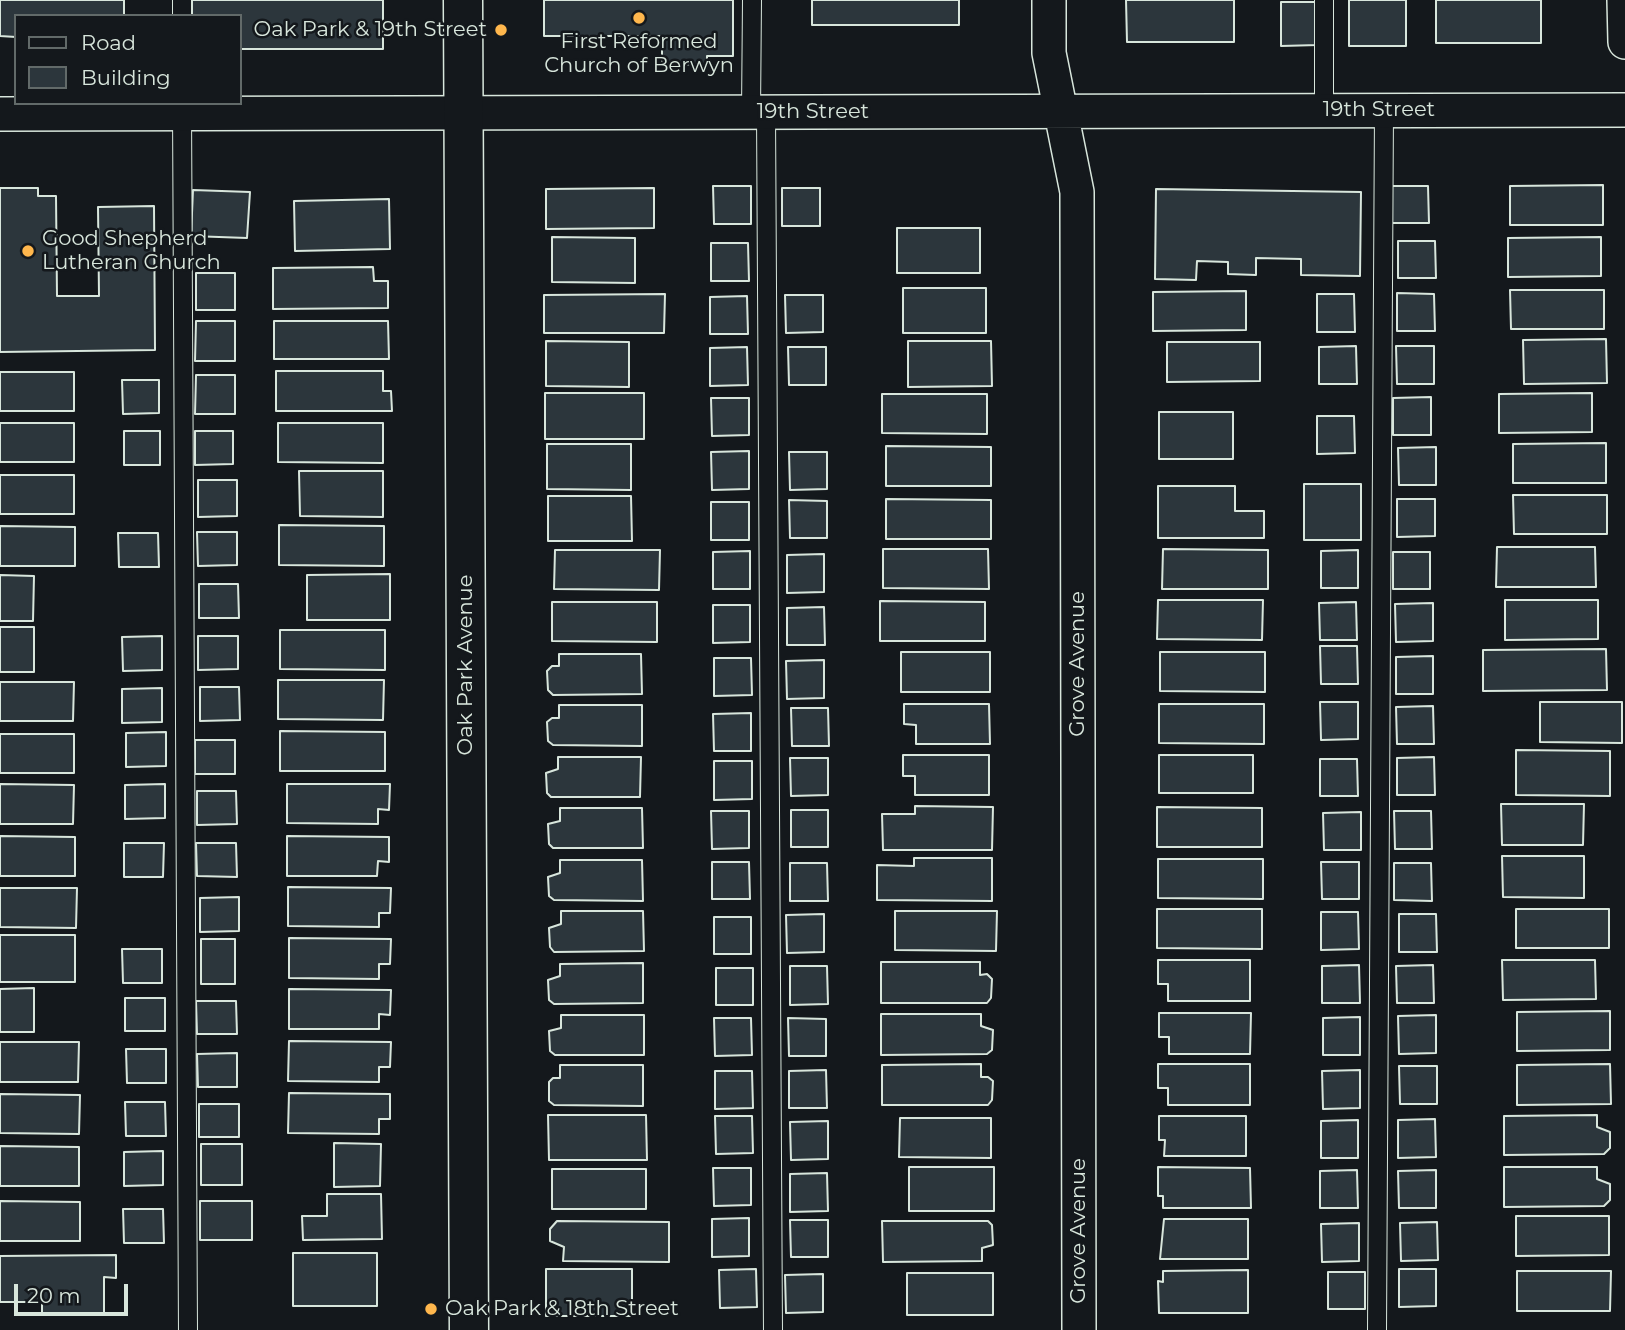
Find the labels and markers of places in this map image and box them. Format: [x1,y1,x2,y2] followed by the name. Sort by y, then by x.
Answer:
[631,10,647,26] marker: First Reformed Church of Berwyn
[254,17,487,43] place label: Oak Park & 19th Street
[493,22,509,38] marker: Oak Park & 19th Street
[544,29,734,79] place label: First Reformed Church of Berwyn
[42,226,221,276] place label: Good Shepherd Lutheran Church
[20,243,36,259] marker: Good Shepherd Lutheran Church
[445,1296,679,1322] place label: Oak Park & 18th Street
[423,1301,439,1317] marker: Oak Park & 18th Street

